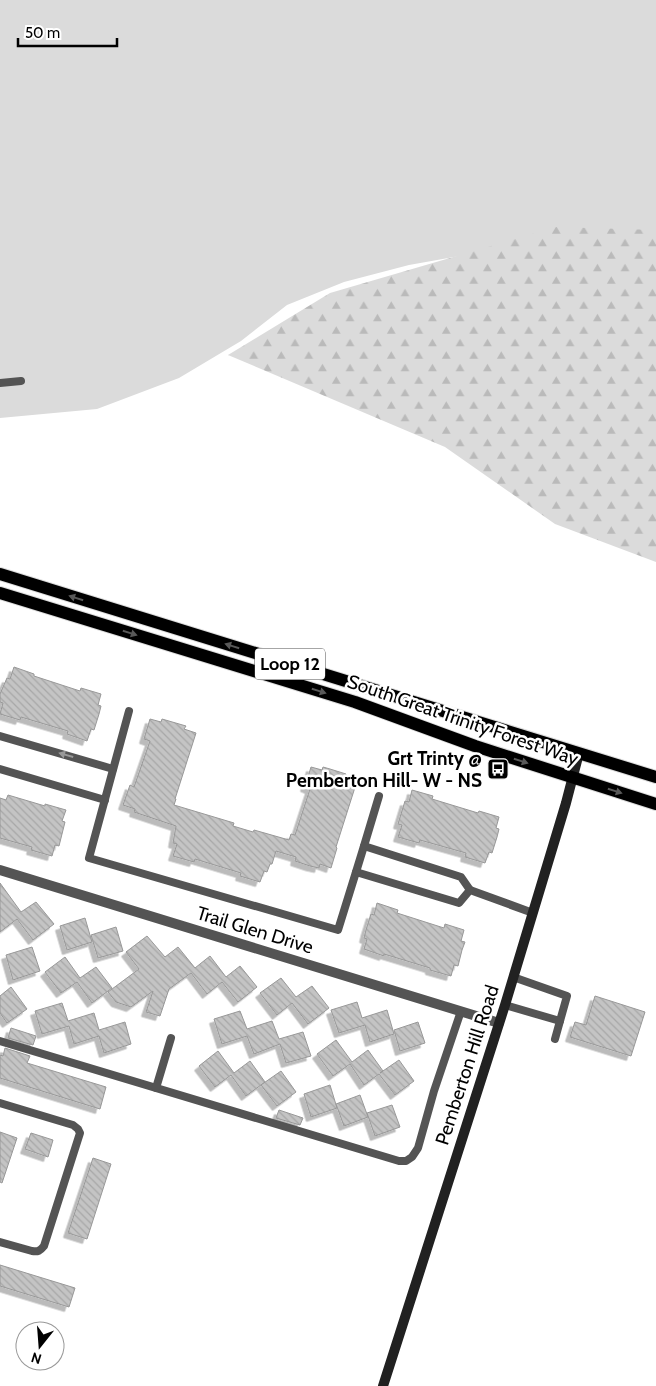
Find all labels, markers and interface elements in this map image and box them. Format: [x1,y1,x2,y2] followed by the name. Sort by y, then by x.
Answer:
[18,15,116,47] scale bar
[25,24,60,42] text: 50 m
[69,594,84,601] one-way arrow
[123,630,138,638] one-way arrow
[224,641,239,649] one-way arrow
[255,649,325,680] road number: Loop 12
[344,670,582,771] street label: South Great Trinity Forest Way
[312,688,327,695] one-way arrow
[286,747,482,792] place label: Grt Trinty @ Pemberton Hill- W - NS
[59,751,74,759] one-way arrow
[486,757,510,781] bus stop icon: Grt Trinty @ Pemberton Hill- W - NS
[514,757,529,765] one-way arrow
[607,787,622,795] one-way arrow
[194,901,316,959] street label: Trail Glen Drive
[430,982,504,1148] street label: Pemberton Hill Road
[15,1321,65,1371] north arrow
[29,1348,44,1368] text: N

